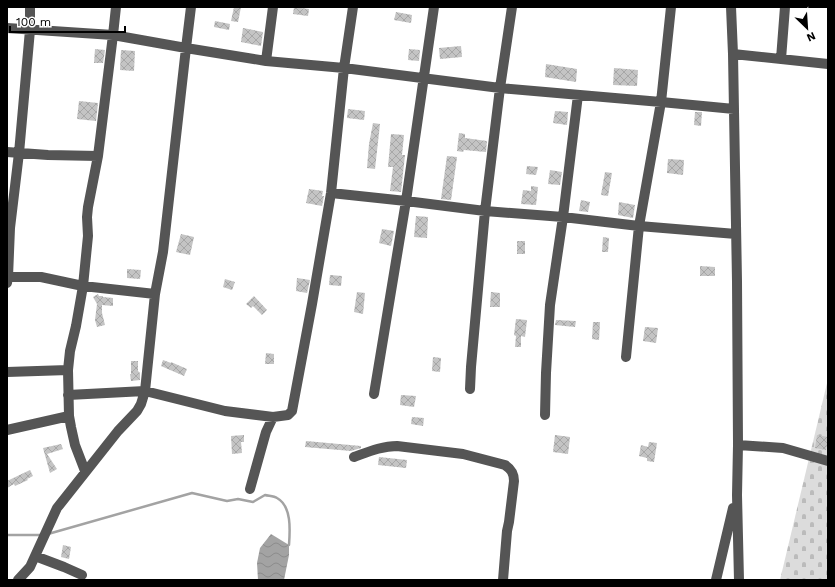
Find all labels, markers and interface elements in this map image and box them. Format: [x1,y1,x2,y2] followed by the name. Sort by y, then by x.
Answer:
[10,8,125,34] scale bar
[787,8,827,48] north arrow
[16,15,51,29] text: 100 m
[805,29,817,44] text: N

